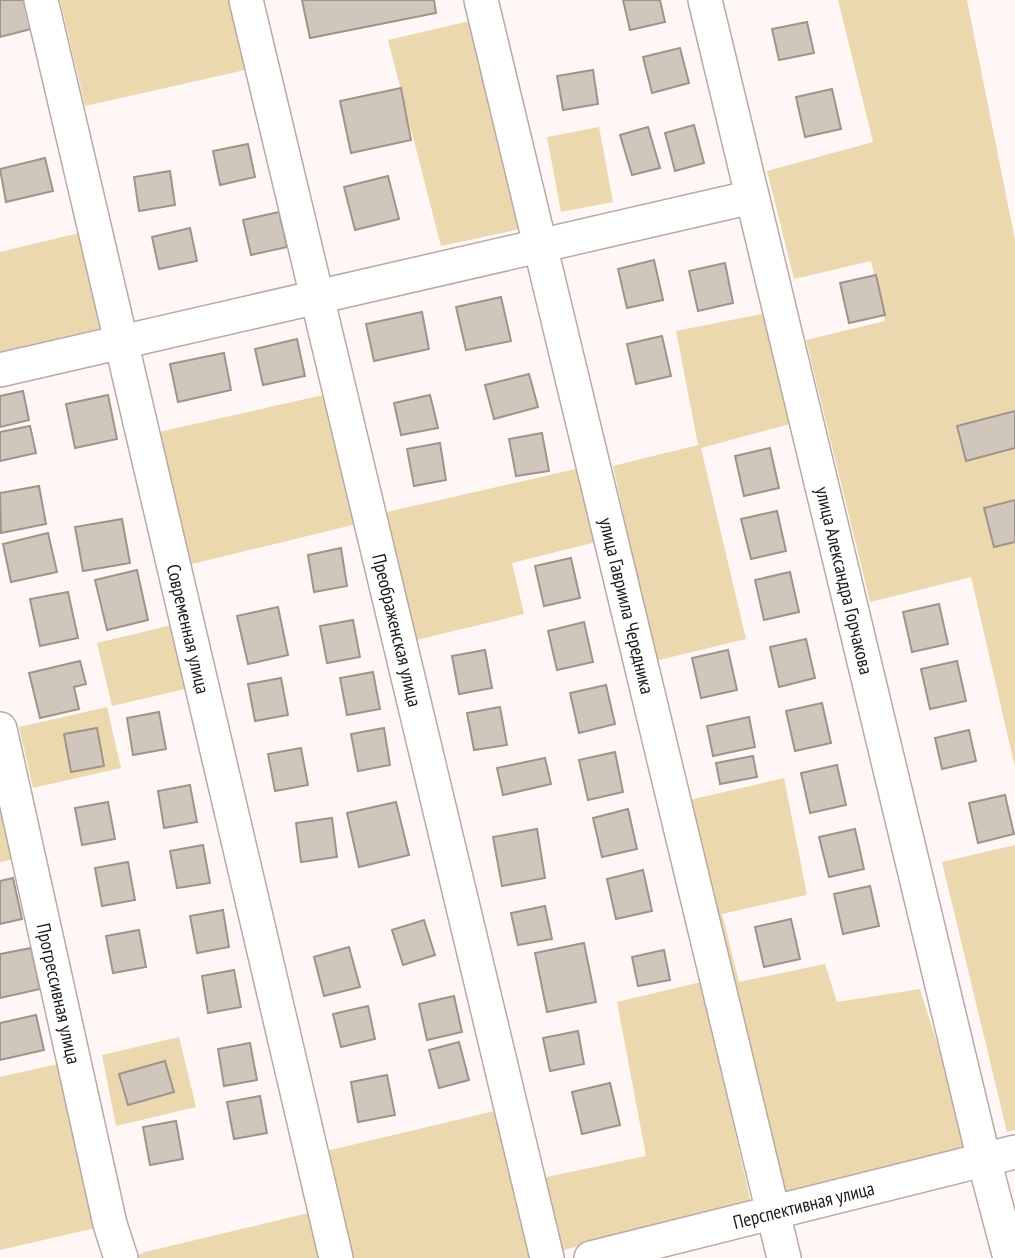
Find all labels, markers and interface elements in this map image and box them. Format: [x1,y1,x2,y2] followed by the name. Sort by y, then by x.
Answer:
[810,484,879,677] street label: улица Александра Горчакова
[594,515,660,696] street label: улица Гавриила Чередника
[367,551,427,709] street label: Преображенская улица
[162,562,215,696] street label: Современная улица
[32,921,86,1066] street label: Прогрессивная улица
[730,1176,876,1234] street label: Перспективная улица

